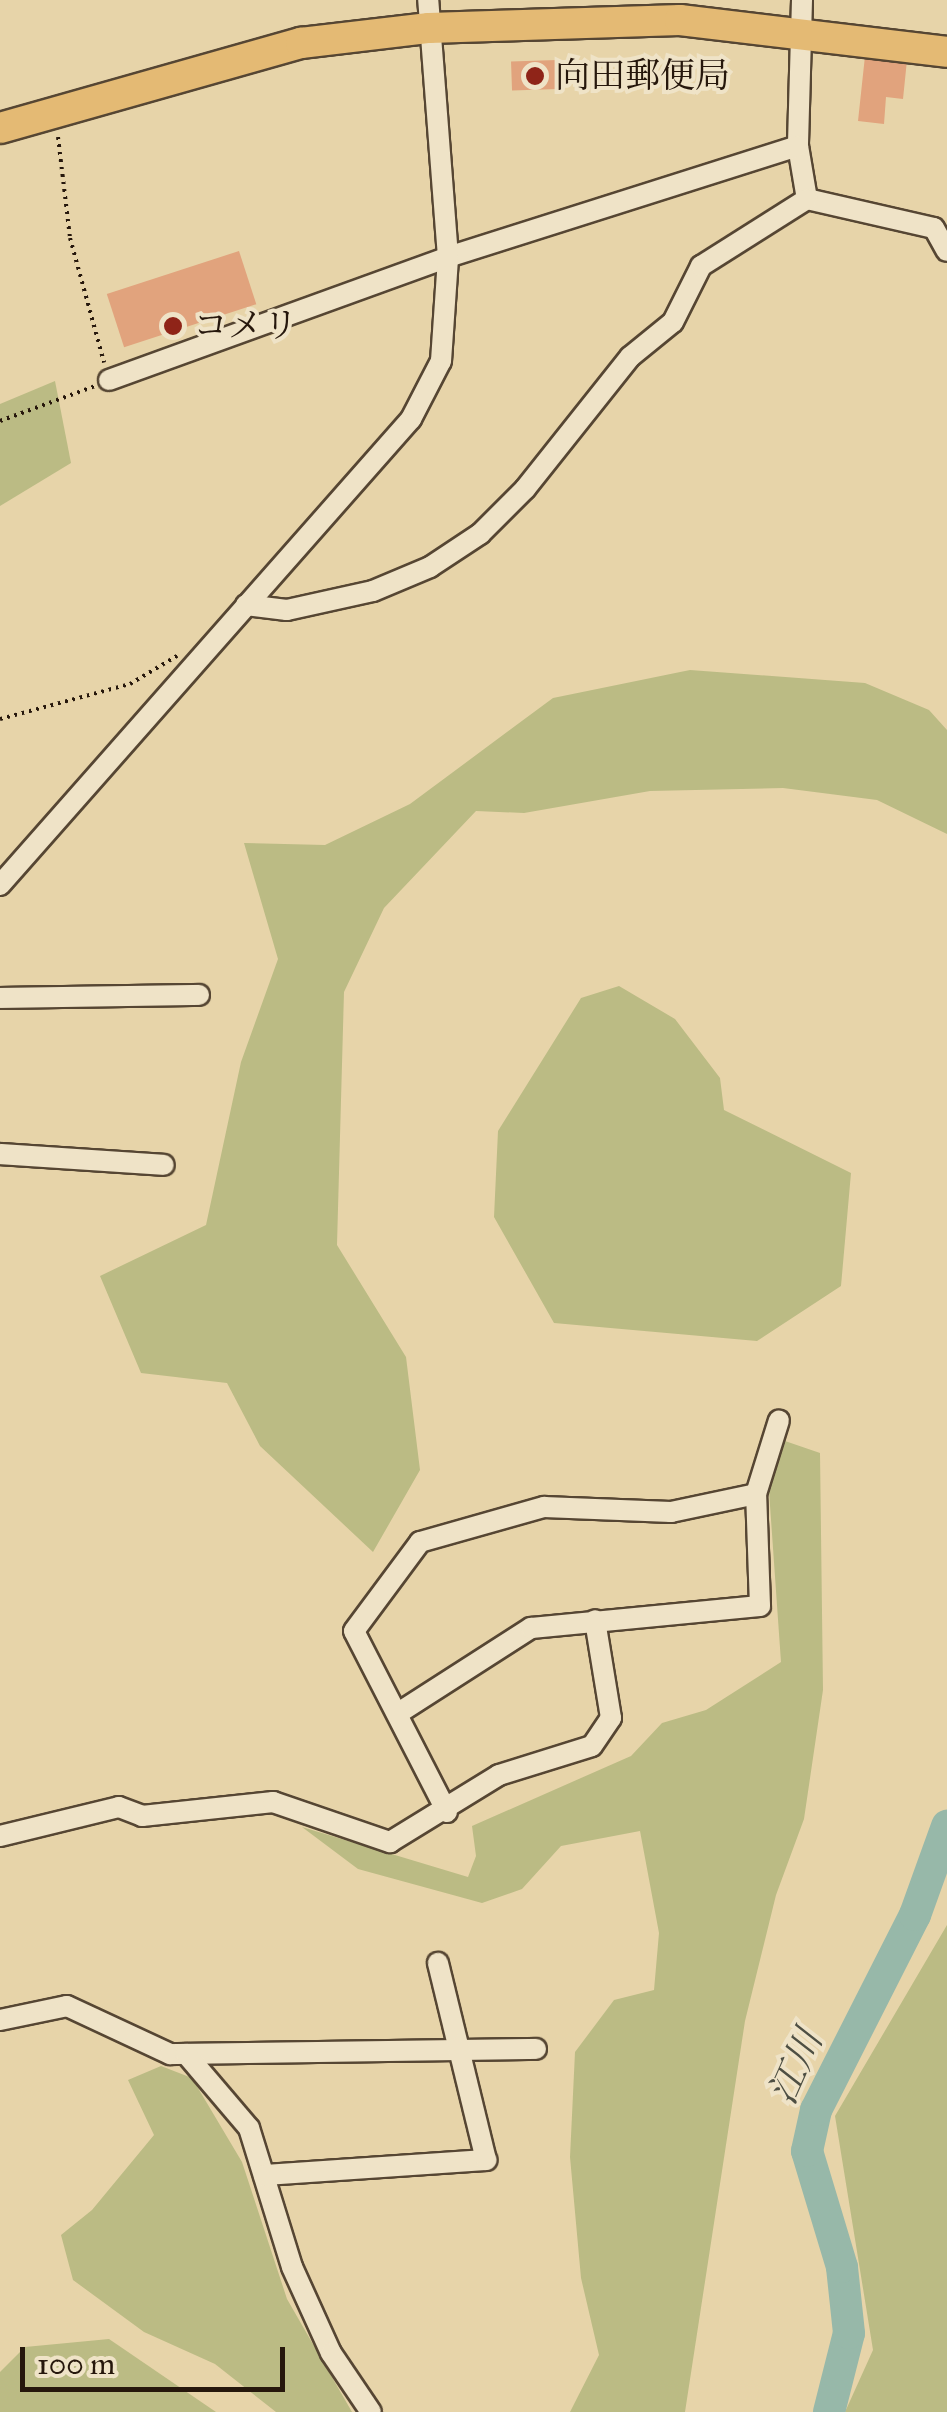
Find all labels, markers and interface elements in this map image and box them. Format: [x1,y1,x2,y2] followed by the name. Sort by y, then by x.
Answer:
[555,55,730,97] place label: 向田郵便局
[524,65,546,87] marker: 向田郵便局
[193,305,298,347] place label: コメリ
[162,315,184,337] marker: コメリ
[760,2023,832,2111] water label: 江川
[25,2327,290,2389] scale bar
[37,2346,115,2382] text: 100 m

